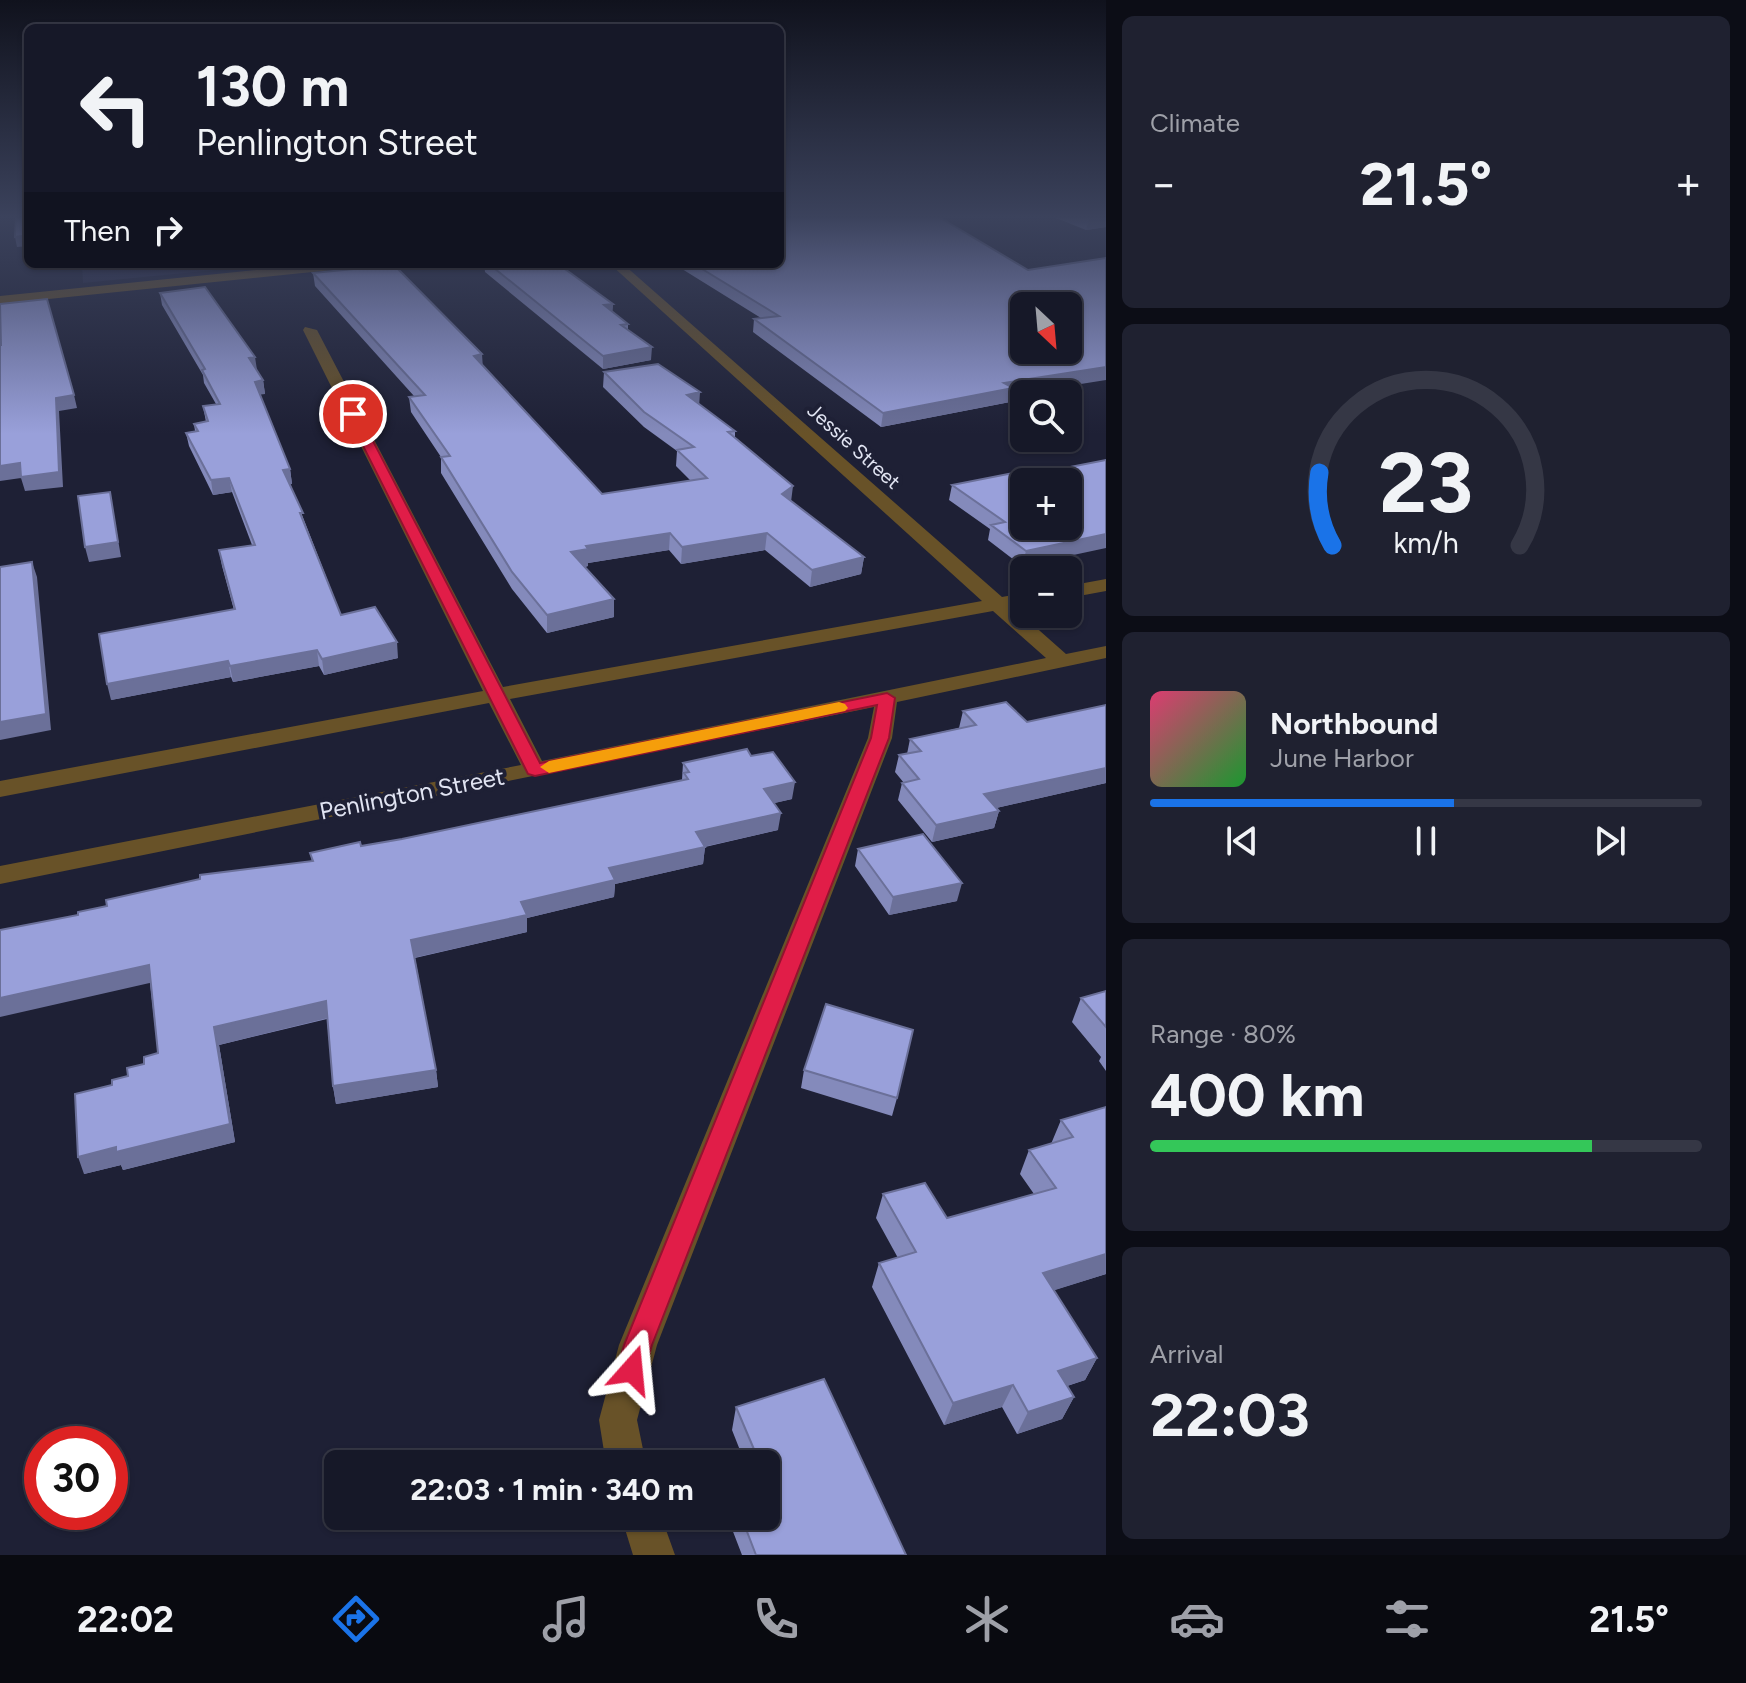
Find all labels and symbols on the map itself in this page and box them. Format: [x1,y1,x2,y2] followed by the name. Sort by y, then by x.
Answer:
[1010,292,1082,364] north arrow
[319,380,387,448] pin
[803,398,905,494] street label: Jessie Street
[317,761,507,826] street label: Penlington Street
[590,1328,674,1412] position arrow
[24,1426,128,1530] speed limit sign: 30

